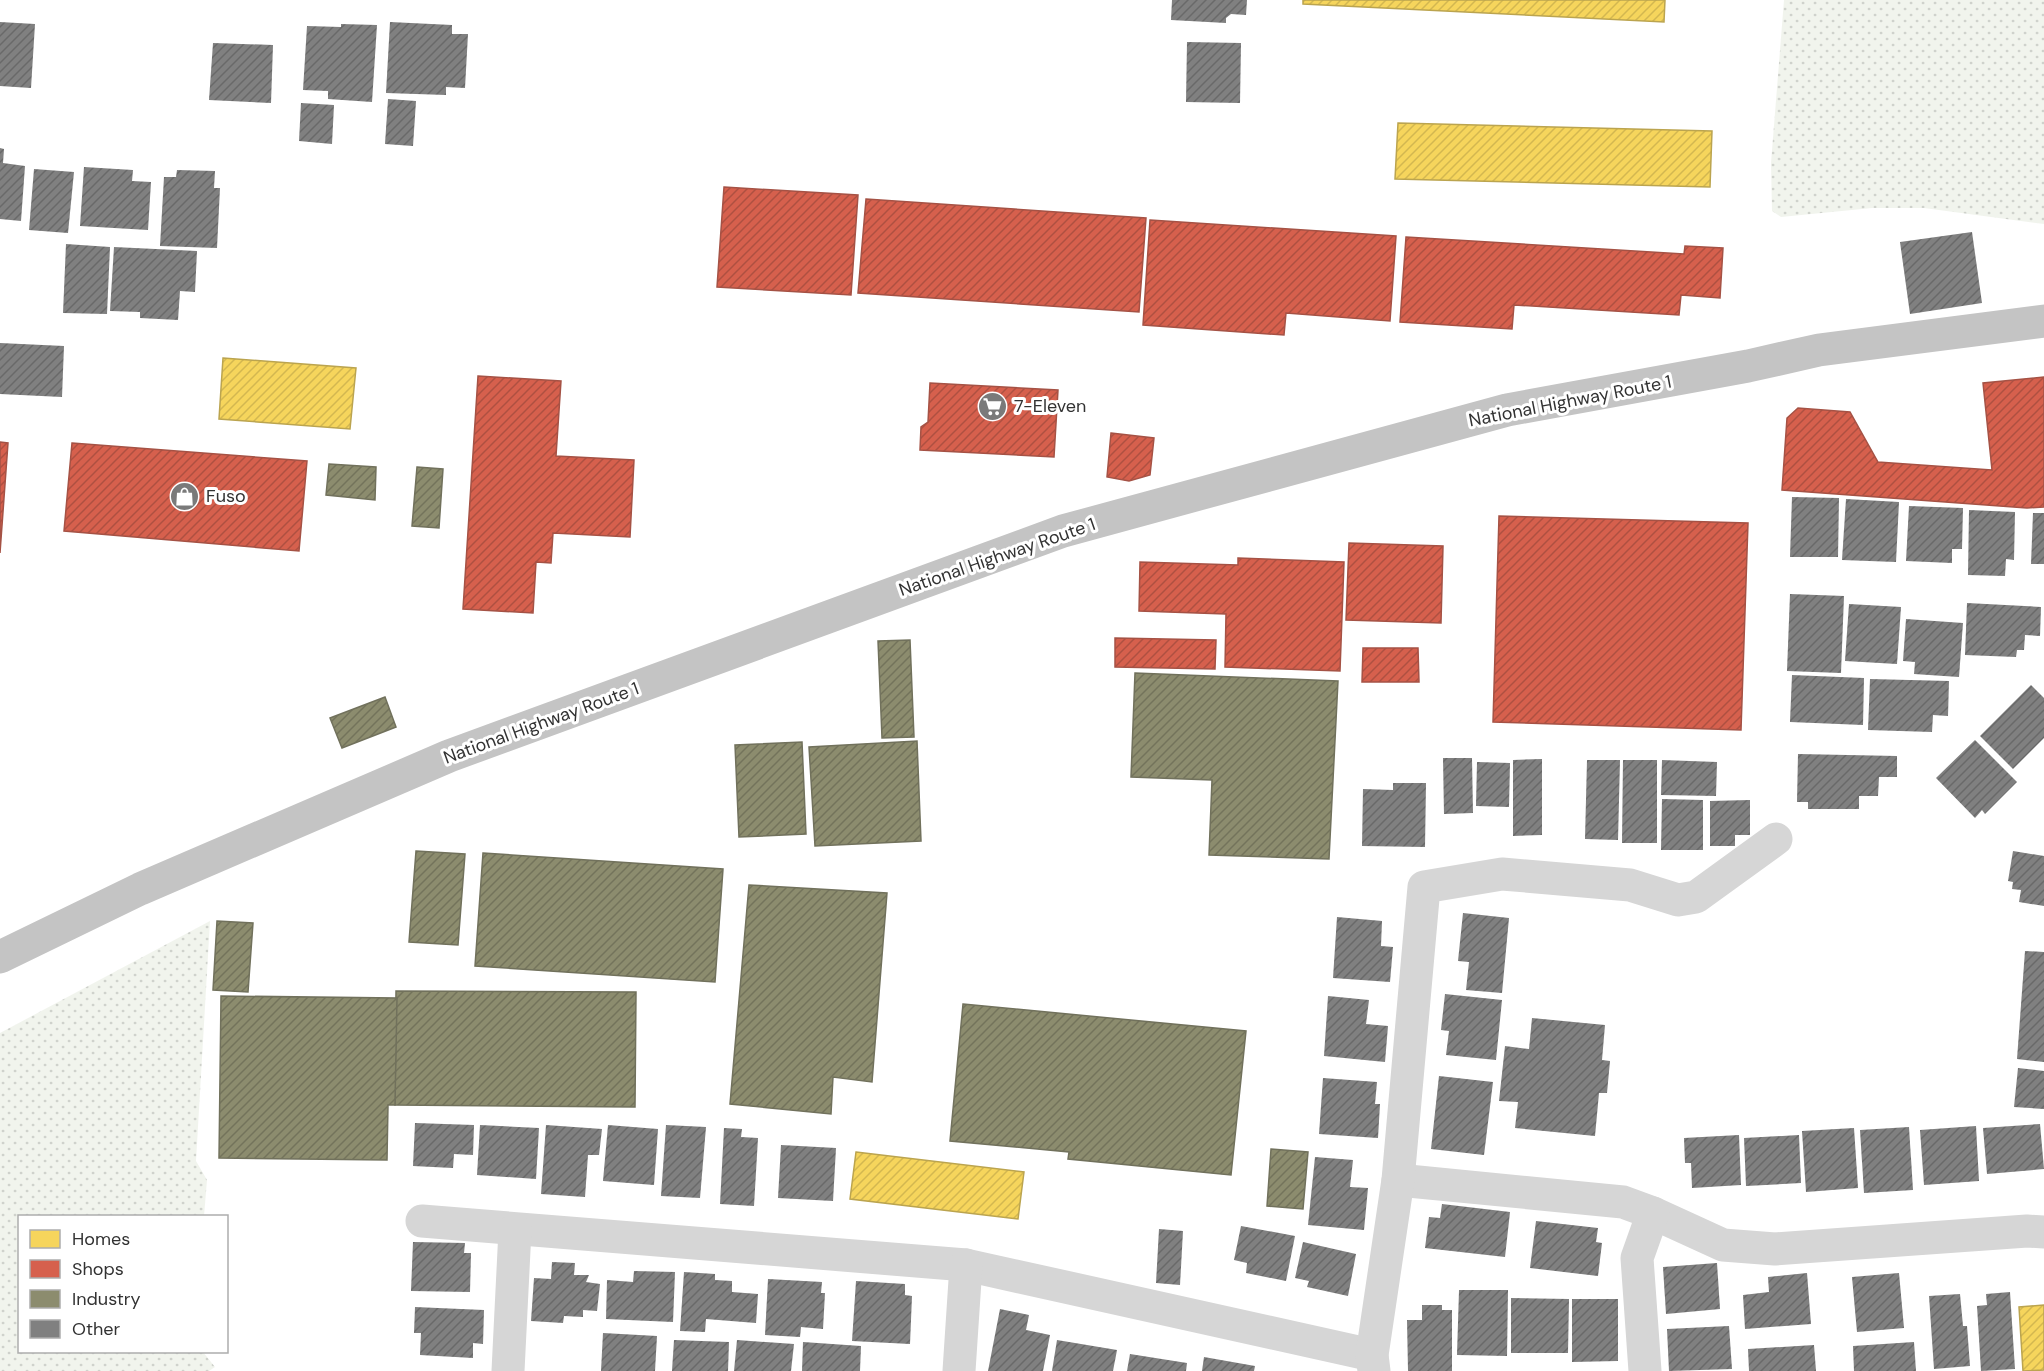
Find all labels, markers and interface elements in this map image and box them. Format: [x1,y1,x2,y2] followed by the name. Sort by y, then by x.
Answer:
[1466,370,1674,432] street label: National Highway Route 1
[977,390,1009,422] supermarket icon: 7-Eleven
[1014,394,1086,418] place label: 7-Eleven
[169,480,201,512] shop icon: Fuso
[206,484,246,508] place label: Fuso
[896,512,1098,602] street label: National Highway Route 1
[440,676,642,770] street label: National Highway Route 1
[18,1215,228,1353] legend
[72,1227,130,1251] text: Homes
[72,1257,124,1281] text: Shops
[72,1287,141,1311] text: Industry
[72,1317,121,1341] text: Other

